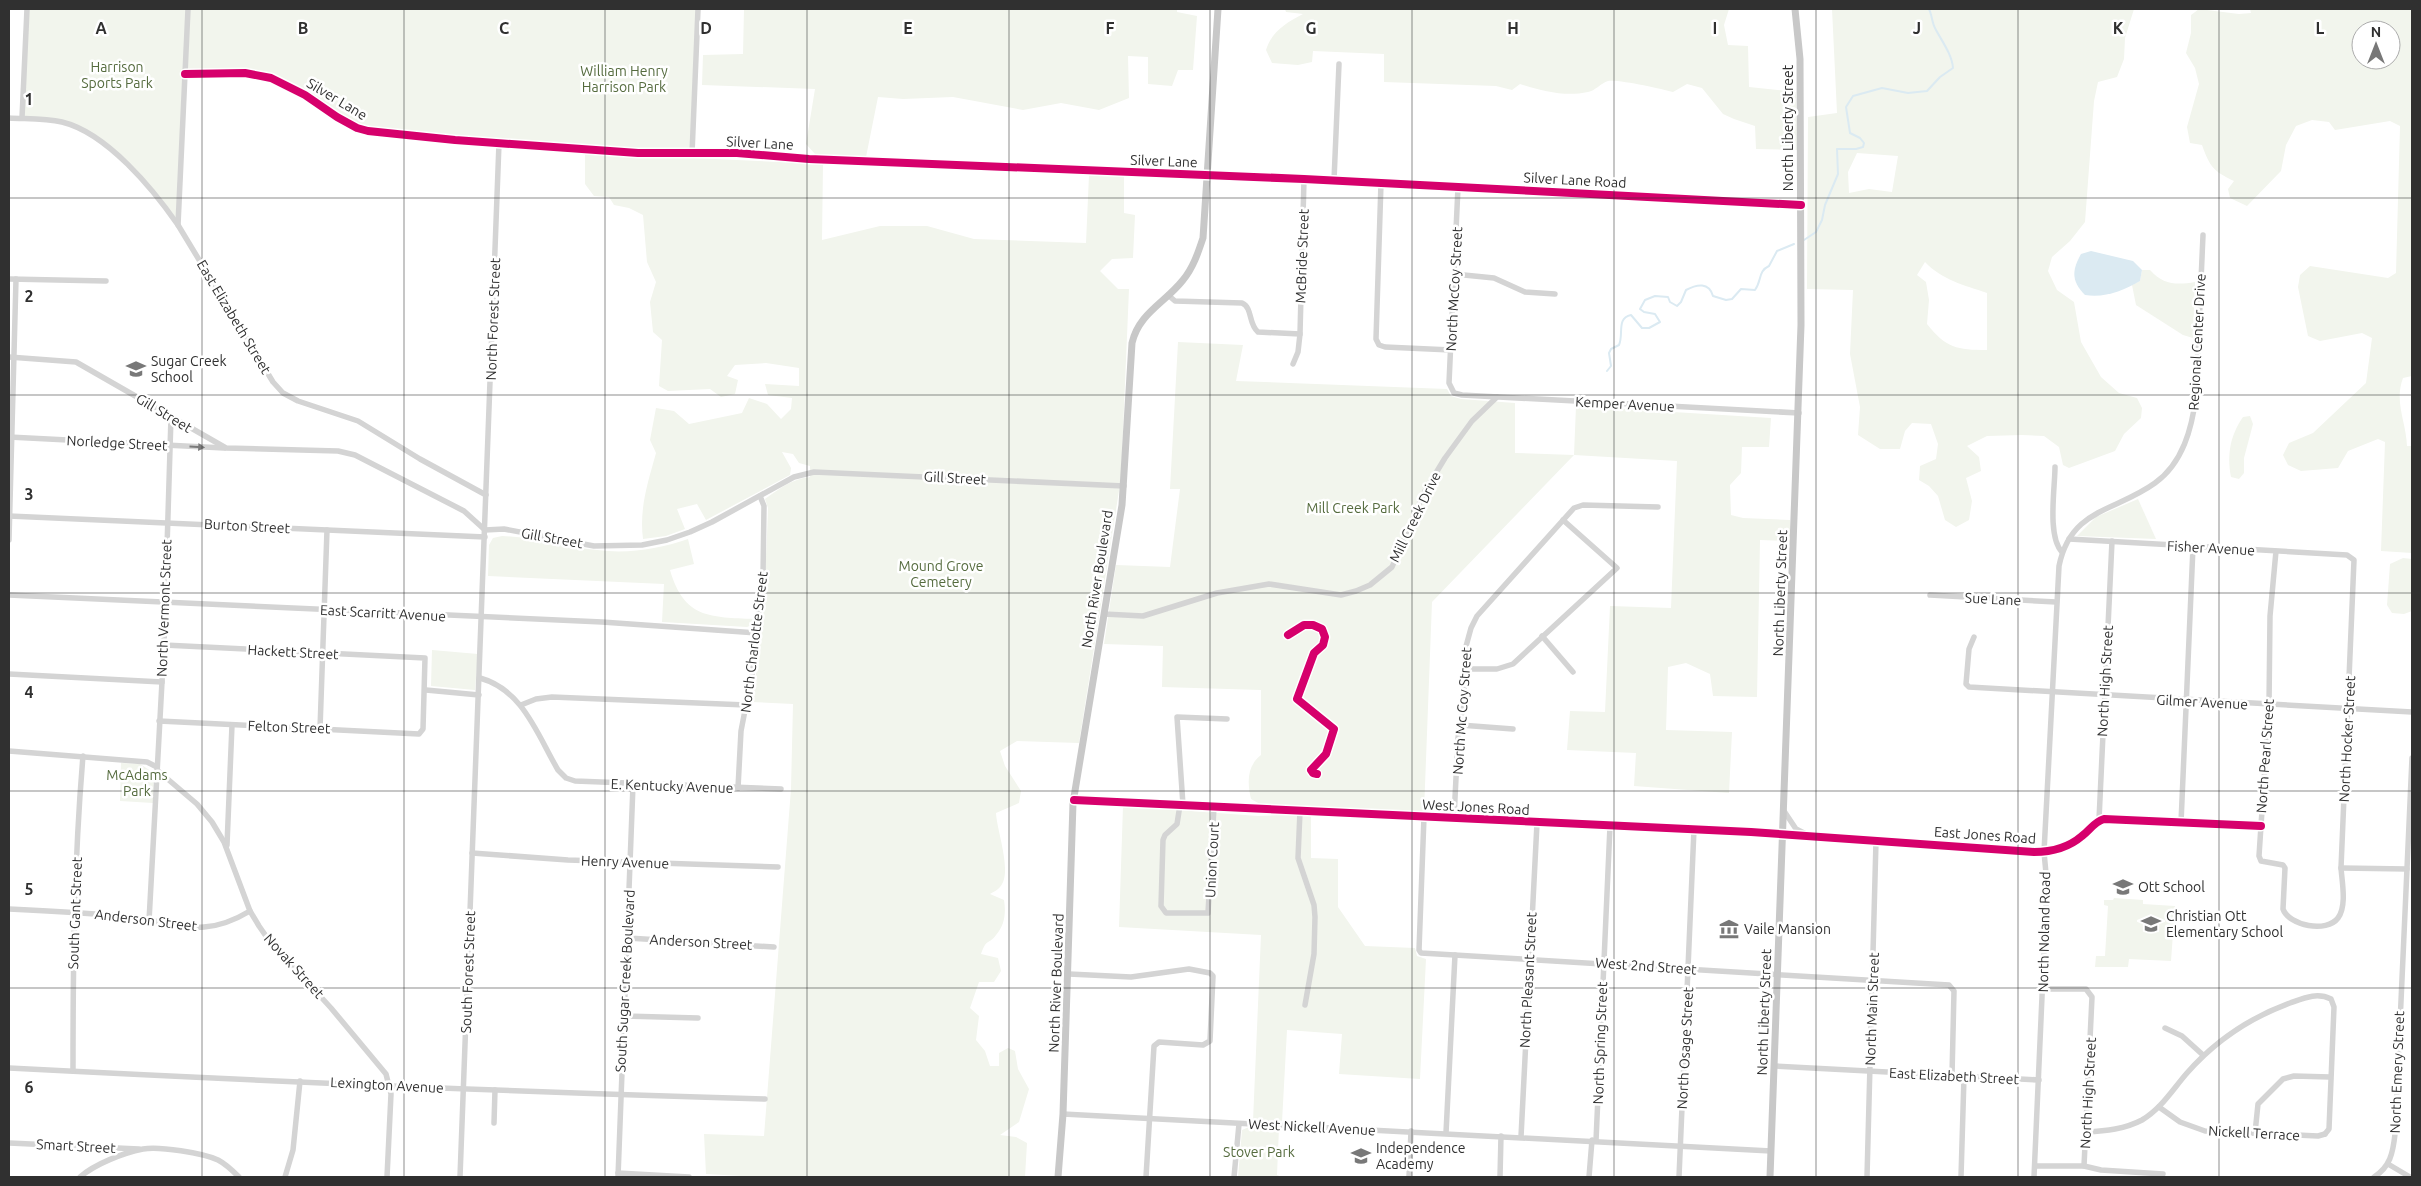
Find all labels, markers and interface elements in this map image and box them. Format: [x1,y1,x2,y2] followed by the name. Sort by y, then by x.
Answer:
[95,19,107,37] text: A
[298,19,308,37] text: B
[499,19,509,37] text: C
[700,19,712,37] text: D
[903,19,913,37] text: E
[1106,19,1115,37] text: F
[1305,19,1317,37] text: G
[1507,19,1519,37] text: H
[1713,19,1717,37] text: I
[1913,19,1921,37] text: J
[2113,19,2124,37] text: K
[2316,19,2325,37] text: L
[2351,20,2401,70] north arrow
[2371,24,2381,40] text: N
[81,59,153,91] park label: Harrison Sports Park
[580,63,668,95] park label: William Henry Harrison Park
[1780,64,1796,191] street label: North Liberty Street
[304,75,370,123] street label: Silver Lane
[24,90,34,108] text: 1
[726,133,794,153] street label: Silver Lane
[1130,152,1198,170] street label: Silver Lane
[1523,169,1627,191] street label: Silver Lane Road
[1292,208,1312,304] street label: McBride Street
[1443,226,1465,352] street label: North McCoy Street
[194,257,275,377] street label: East Elizabeth Street
[483,257,503,381] street label: North Forest Street
[2185,273,2209,411] street label: Regional Center Drive
[24,287,34,305] text: 2
[151,353,227,385] place label: Sugar Creek School
[125,358,147,380] school or university icon: Sugar Creek School
[133,390,195,436] street label: Gill Street
[1575,393,1675,415] street label: Kemper Avenue
[66,432,168,454] street label: Norledge Street
[190,443,206,451] one-way arrow
[923,468,987,488] street label: Gill Street
[1386,469,1444,565] street label: Mill Creek Drive
[24,485,34,503] text: 3
[1306,500,1400,516] park label: Mill Creek Park
[1078,509,1116,649] street label: North River Boulevard
[204,516,291,536] street label: Burton Street
[520,525,585,551] street label: Gill Street
[1770,529,1790,656] street label: North Liberty Street
[154,538,174,677] street label: North Vermont Street
[2167,538,2255,558] street label: Fisher Avenue
[898,558,984,590] park label: Mound Grove Cemetery
[737,570,771,714] street label: North Charlotte Street
[1964,590,2022,608] street label: Sue Lane
[320,602,446,624] street label: East Scarritt Avenue
[2094,624,2116,737] street label: North High Street
[247,642,340,662] street label: Hackett Street
[1450,646,1474,775] street label: North Mc Coy Street
[2336,675,2358,803] street label: North Hocker Street
[24,683,34,701] text: 4
[2156,692,2248,712] street label: Gilmer Avenue
[2253,698,2277,814] street label: North Pearl Street
[247,718,331,736] street label: Felton Street
[106,767,168,799] park label: McAdams Park
[610,776,734,796] street label: E. Kentucky Avenue
[1422,796,1530,818] street label: West Jones Road
[1202,821,1222,898] street label: Union Court
[1933,823,2037,847] street label: East Jones Road
[581,852,669,872] street label: Henry Avenue
[65,856,85,969] street label: South Gant Street
[2035,871,2053,993] street label: North Noland Road
[2112,876,2134,898] school or university icon: Ott School
[2138,879,2205,895] place label: Ott School
[24,880,34,898] text: 5
[612,889,638,1073] street label: South Sugar Creek Boulevard
[94,906,199,934] street label: Anderson Street
[2166,908,2284,940] place label: Christian Ott Elementary School
[458,910,478,1034] street label: South Forest Street
[1516,911,1540,1048] street label: North Pleasant Street
[1046,913,1066,1053] street label: North River Boulevard
[2140,913,2162,935] school or university icon: Christian Ott Elementary School
[1718,918,1740,940] museum icon: Vaile Mansion
[1744,921,1831,937] place label: Vaile Mansion
[261,930,328,1002] street label: Novak Street
[649,931,753,953] street label: Anderson Street
[1754,948,1774,1075] street label: North Liberty Street
[1862,952,1882,1066] street label: North Main Street
[1595,954,1698,978] street label: West 2nd Street
[1590,981,1610,1105] street label: North Spring Street
[1674,986,1696,1110] street label: North Osage Street
[2387,1010,2407,1133] street label: North Emery Street
[2077,1036,2099,1149] street label: North High Street
[1889,1065,2020,1087] street label: East Elizabeth Street
[330,1074,444,1096] street label: Lexington Avenue
[24,1078,34,1096] text: 6
[1248,1116,1376,1138] street label: West Nickell Avenue
[2208,1123,2300,1143] street label: Nickell Terrace
[36,1136,117,1156] street label: Smart Street
[1376,1140,1466,1172] place label: Independence Academy
[1223,1144,1295,1160] park label: Stover Park
[1350,1145,1372,1167] school or university icon: Independence Academy

